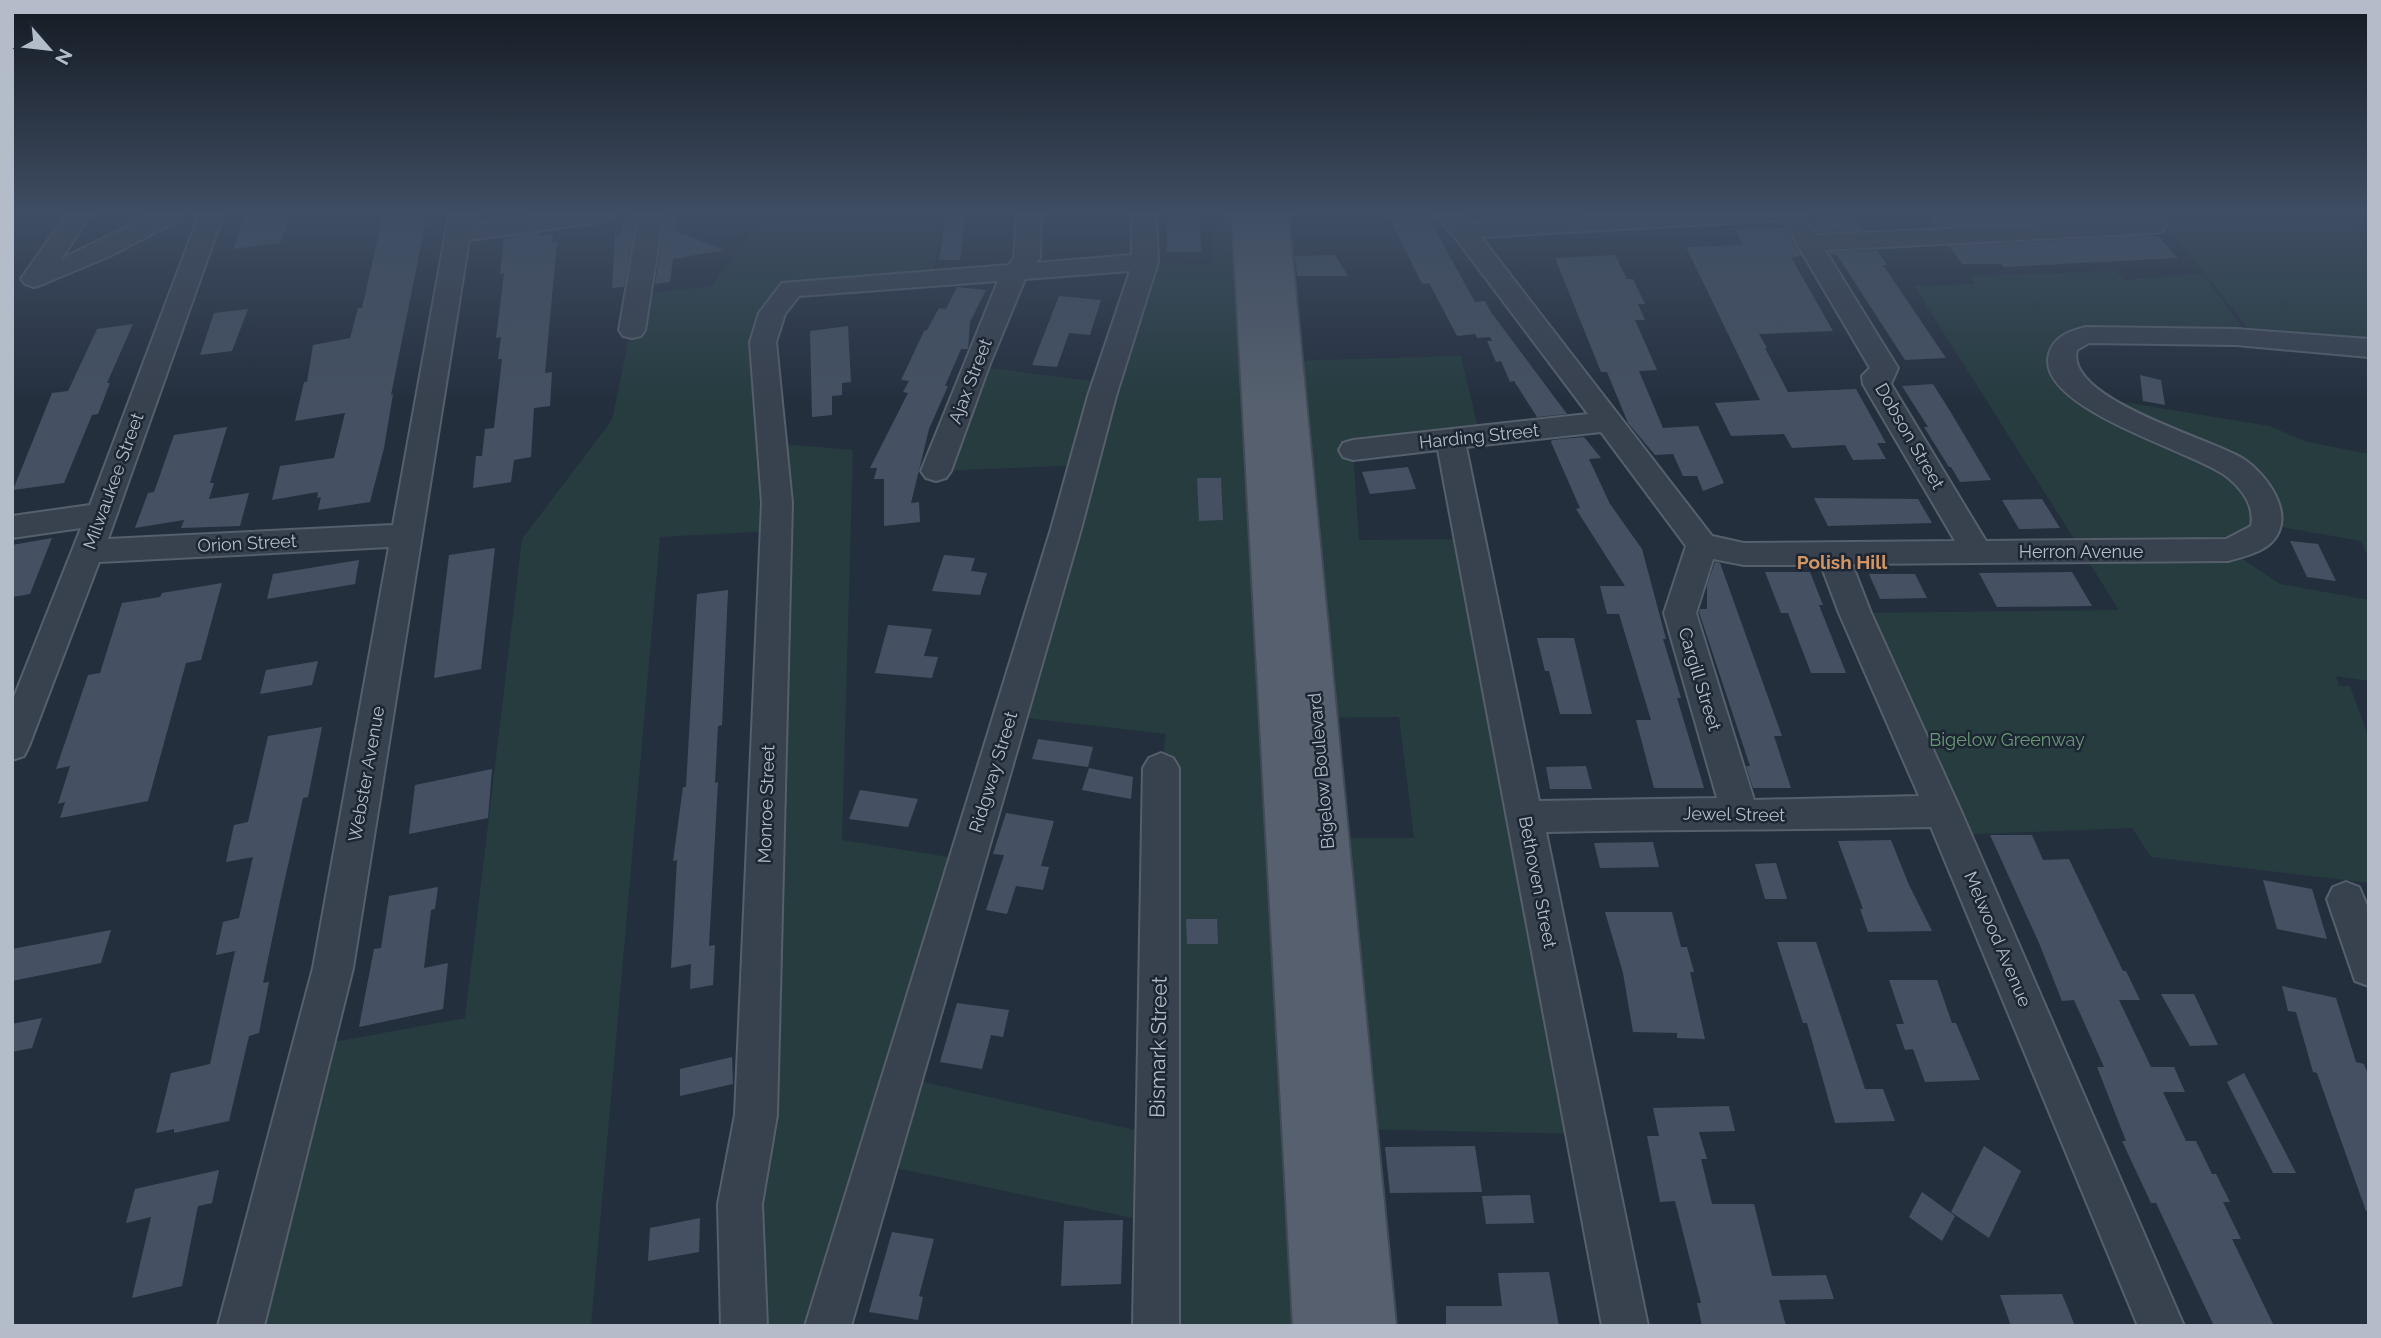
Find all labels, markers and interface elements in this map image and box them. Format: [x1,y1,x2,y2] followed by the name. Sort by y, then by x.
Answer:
[14,14,84,84] north arrow
[51,45,77,69] text: N
[944,335,996,427] street label: Ajax Street
[1871,379,1949,493] street label: Dobson Street
[79,410,147,552] street label: Milwaukee Street
[1418,419,1540,453] street label: Harding Street
[197,530,297,556] street label: Orion Street
[2019,541,2144,562] street label: Herron Avenue
[1797,551,1888,573] district label: Polish Hill
[1674,625,1726,733] street label: Cargill Street
[1304,692,1338,850] street label: Bigelow Boulevard
[344,704,388,844] street label: Webster Avenue
[965,709,1021,835] street label: Ridgway Street
[1929,729,2085,750] park label: Bigelow Greenway
[753,744,779,864] street label: Monroe Street
[1683,803,1785,825] street label: Jewel Street
[1515,814,1561,950] street label: Bethoven Street
[1960,868,2036,1010] street label: Melwood Avenue
[1144,976,1172,1118] street label: Bismark Street

